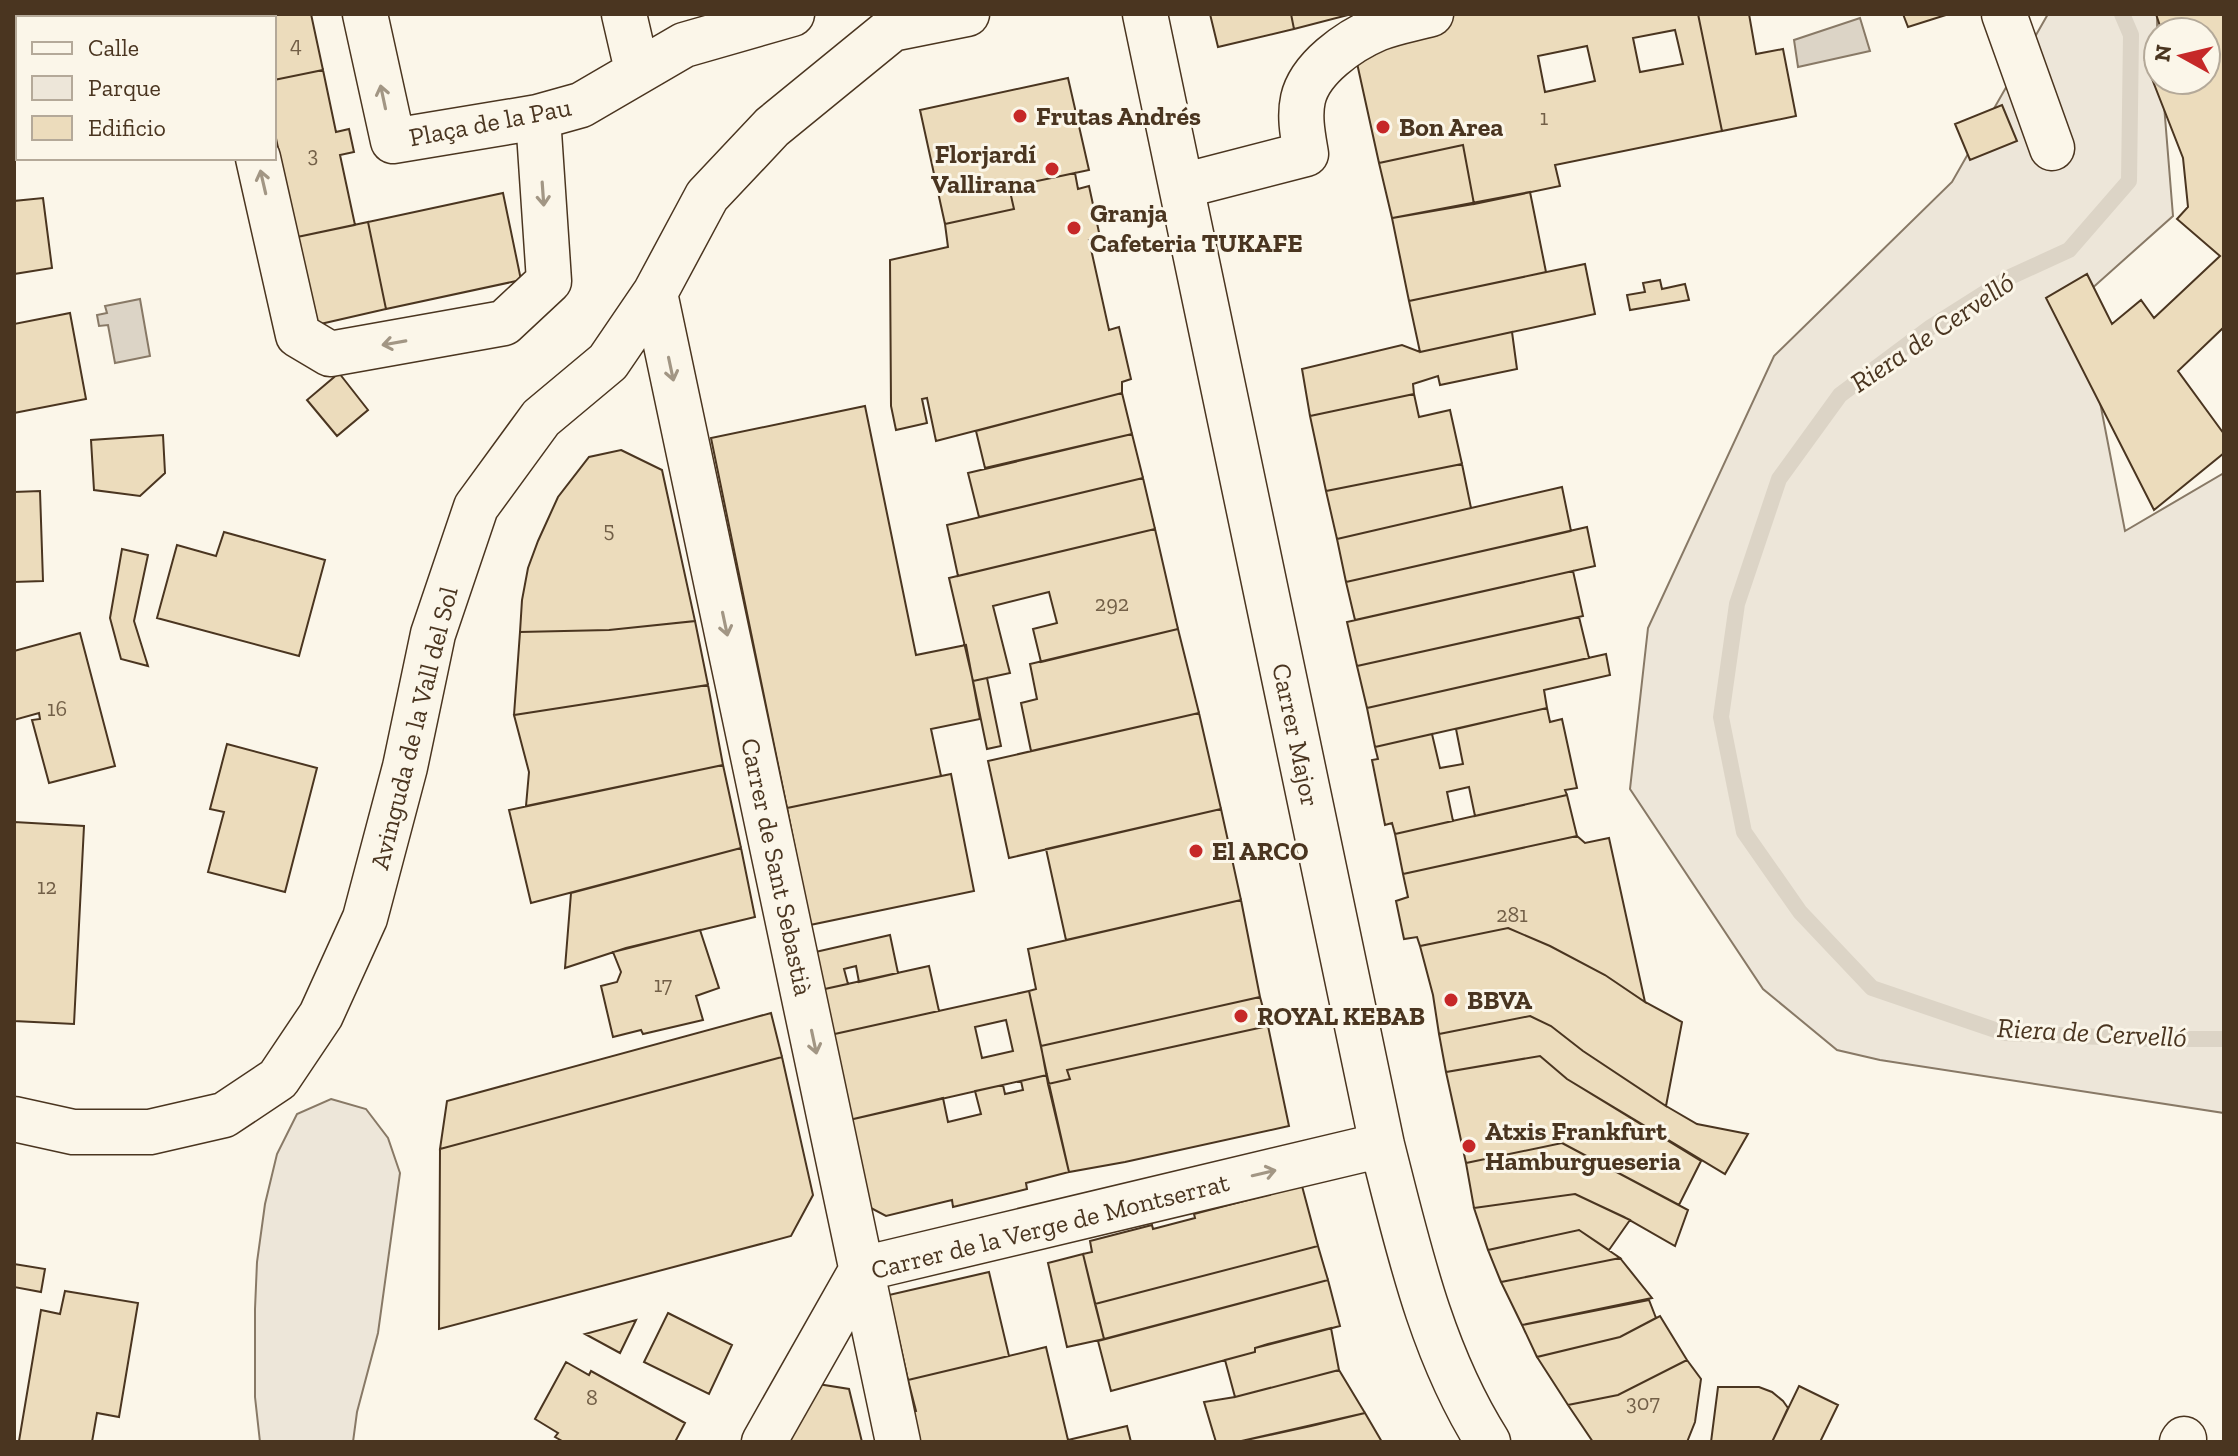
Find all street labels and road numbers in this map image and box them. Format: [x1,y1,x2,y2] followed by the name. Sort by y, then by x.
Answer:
[406,91,574,153] street label: Plaça de la Pau
[363,583,465,873] street label: Avinguda de la Vall del Sol
[1265,660,1327,810] street label: Carrer Major
[734,735,820,999] street label: Carrer de Sant Sebastià
[868,1166,1233,1286] street label: Carrer de la Verge de Montserrat

